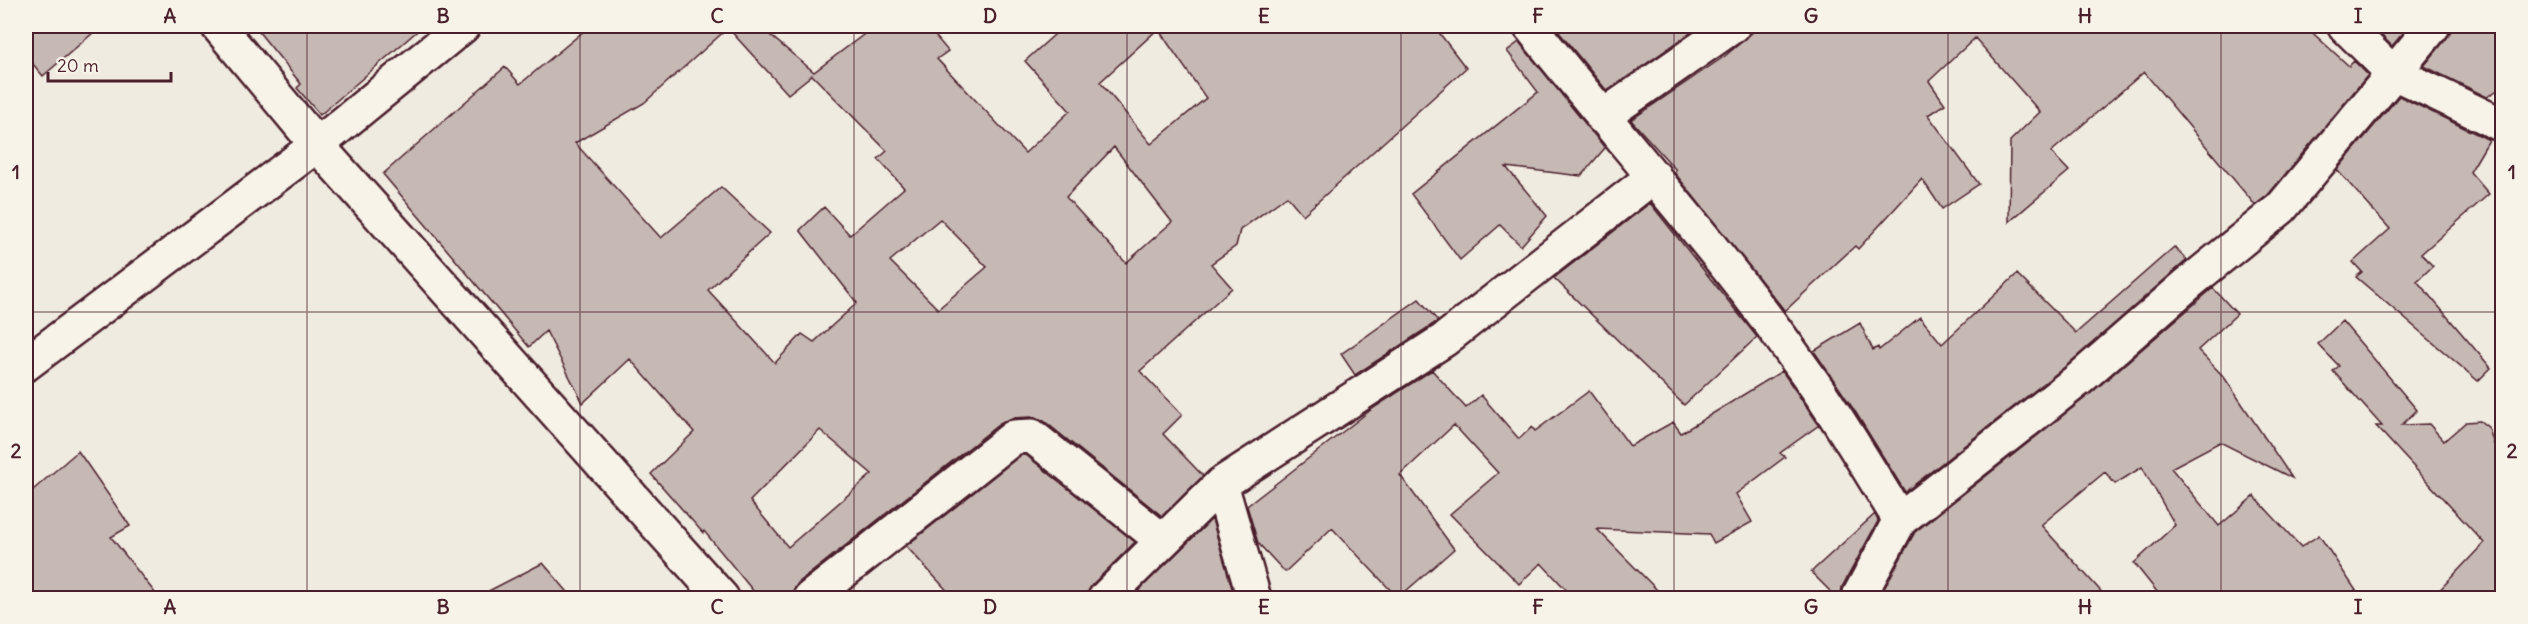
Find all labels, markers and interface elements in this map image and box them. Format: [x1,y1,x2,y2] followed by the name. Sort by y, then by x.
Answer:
[164,3,177,28] text: A
[436,3,450,28] text: B
[710,3,724,28] text: C
[983,3,997,28] text: D
[1258,3,1270,28] text: E
[1532,3,1544,28] text: F
[1804,3,1818,28] text: G
[2078,3,2092,28] text: H
[2354,3,2363,28] text: I
[48,45,171,83] scale bar
[57,54,99,77] text: 20 m
[12,159,20,184] text: 1
[2508,159,2516,184] text: 1
[11,438,22,463] text: 2
[2507,438,2518,463] text: 2
[164,594,177,619] text: A
[436,594,450,619] text: B
[710,594,724,619] text: C
[983,594,997,619] text: D
[1258,594,1270,619] text: E
[1532,594,1544,619] text: F
[1804,594,1818,619] text: G
[2078,594,2092,619] text: H
[2354,594,2363,619] text: I

